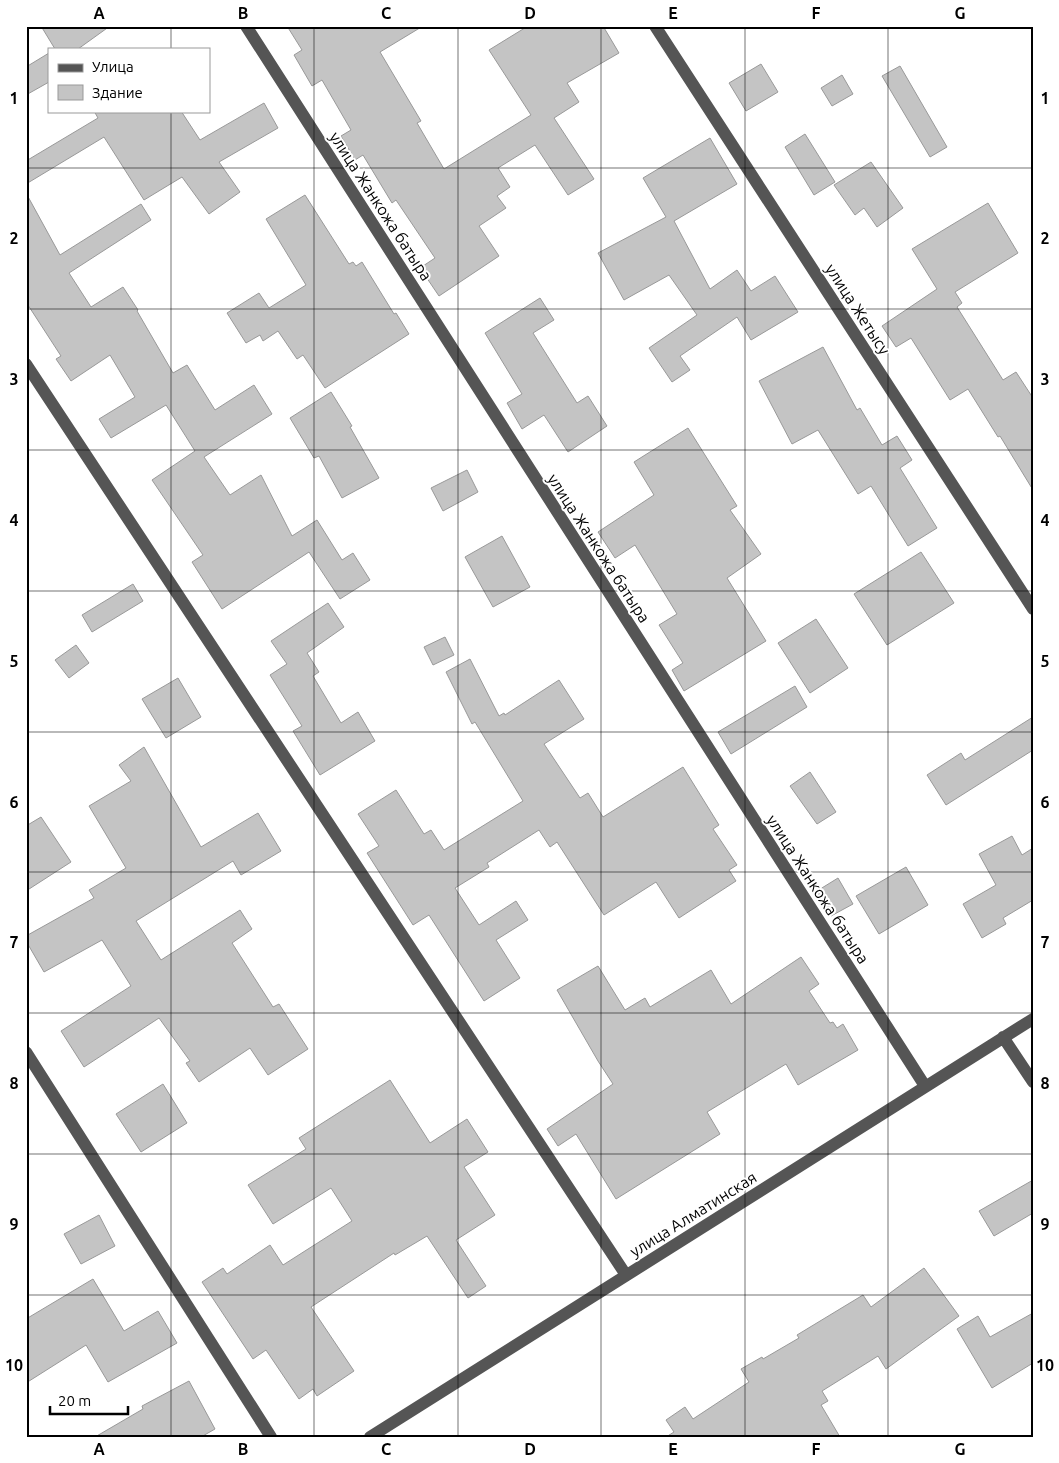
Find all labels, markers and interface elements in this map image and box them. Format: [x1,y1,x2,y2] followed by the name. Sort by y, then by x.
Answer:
[93,4,105,22] text: A
[238,4,248,22] text: B
[381,4,391,22] text: C
[524,4,536,22] text: D
[668,4,678,22] text: E
[812,4,821,22] text: F
[954,4,966,22] text: G
[48,48,210,112] legend
[92,58,134,75] text: Улица
[92,84,143,101] text: Здание
[9,89,19,107] text: 1
[1040,89,1050,107] text: 1
[326,128,436,284] street label: улица Жанкожа батыра
[9,229,19,247] text: 2
[1040,229,1050,247] text: 2
[822,260,894,358] street label: улица Жетысу
[9,370,19,388] text: 3
[1040,370,1050,388] text: 3
[544,470,654,626] street label: улица Жанкожа батыра
[9,511,19,529] text: 4
[1040,511,1050,529] text: 4
[9,652,19,670] text: 5
[1040,652,1050,670] text: 5
[9,793,19,811] text: 6
[1040,793,1050,811] text: 6
[763,811,873,967] street label: улица Жанкожа батыра
[9,933,19,951] text: 7
[1040,933,1050,951] text: 7
[9,1074,19,1092] text: 8
[1040,1074,1050,1092] text: 8
[626,1168,760,1260] street label: улица Алматинская
[9,1215,19,1233] text: 9
[1040,1215,1050,1233] text: 9
[5,1356,23,1374] text: 10
[1036,1356,1054,1374] text: 10
[50,1383,128,1415] scale bar
[58,1392,91,1409] text: 20 m
[93,1440,105,1458] text: A
[238,1440,248,1458] text: B
[381,1440,391,1458] text: C
[524,1440,536,1458] text: D
[668,1440,678,1458] text: E
[812,1440,821,1458] text: F
[954,1440,966,1458] text: G

